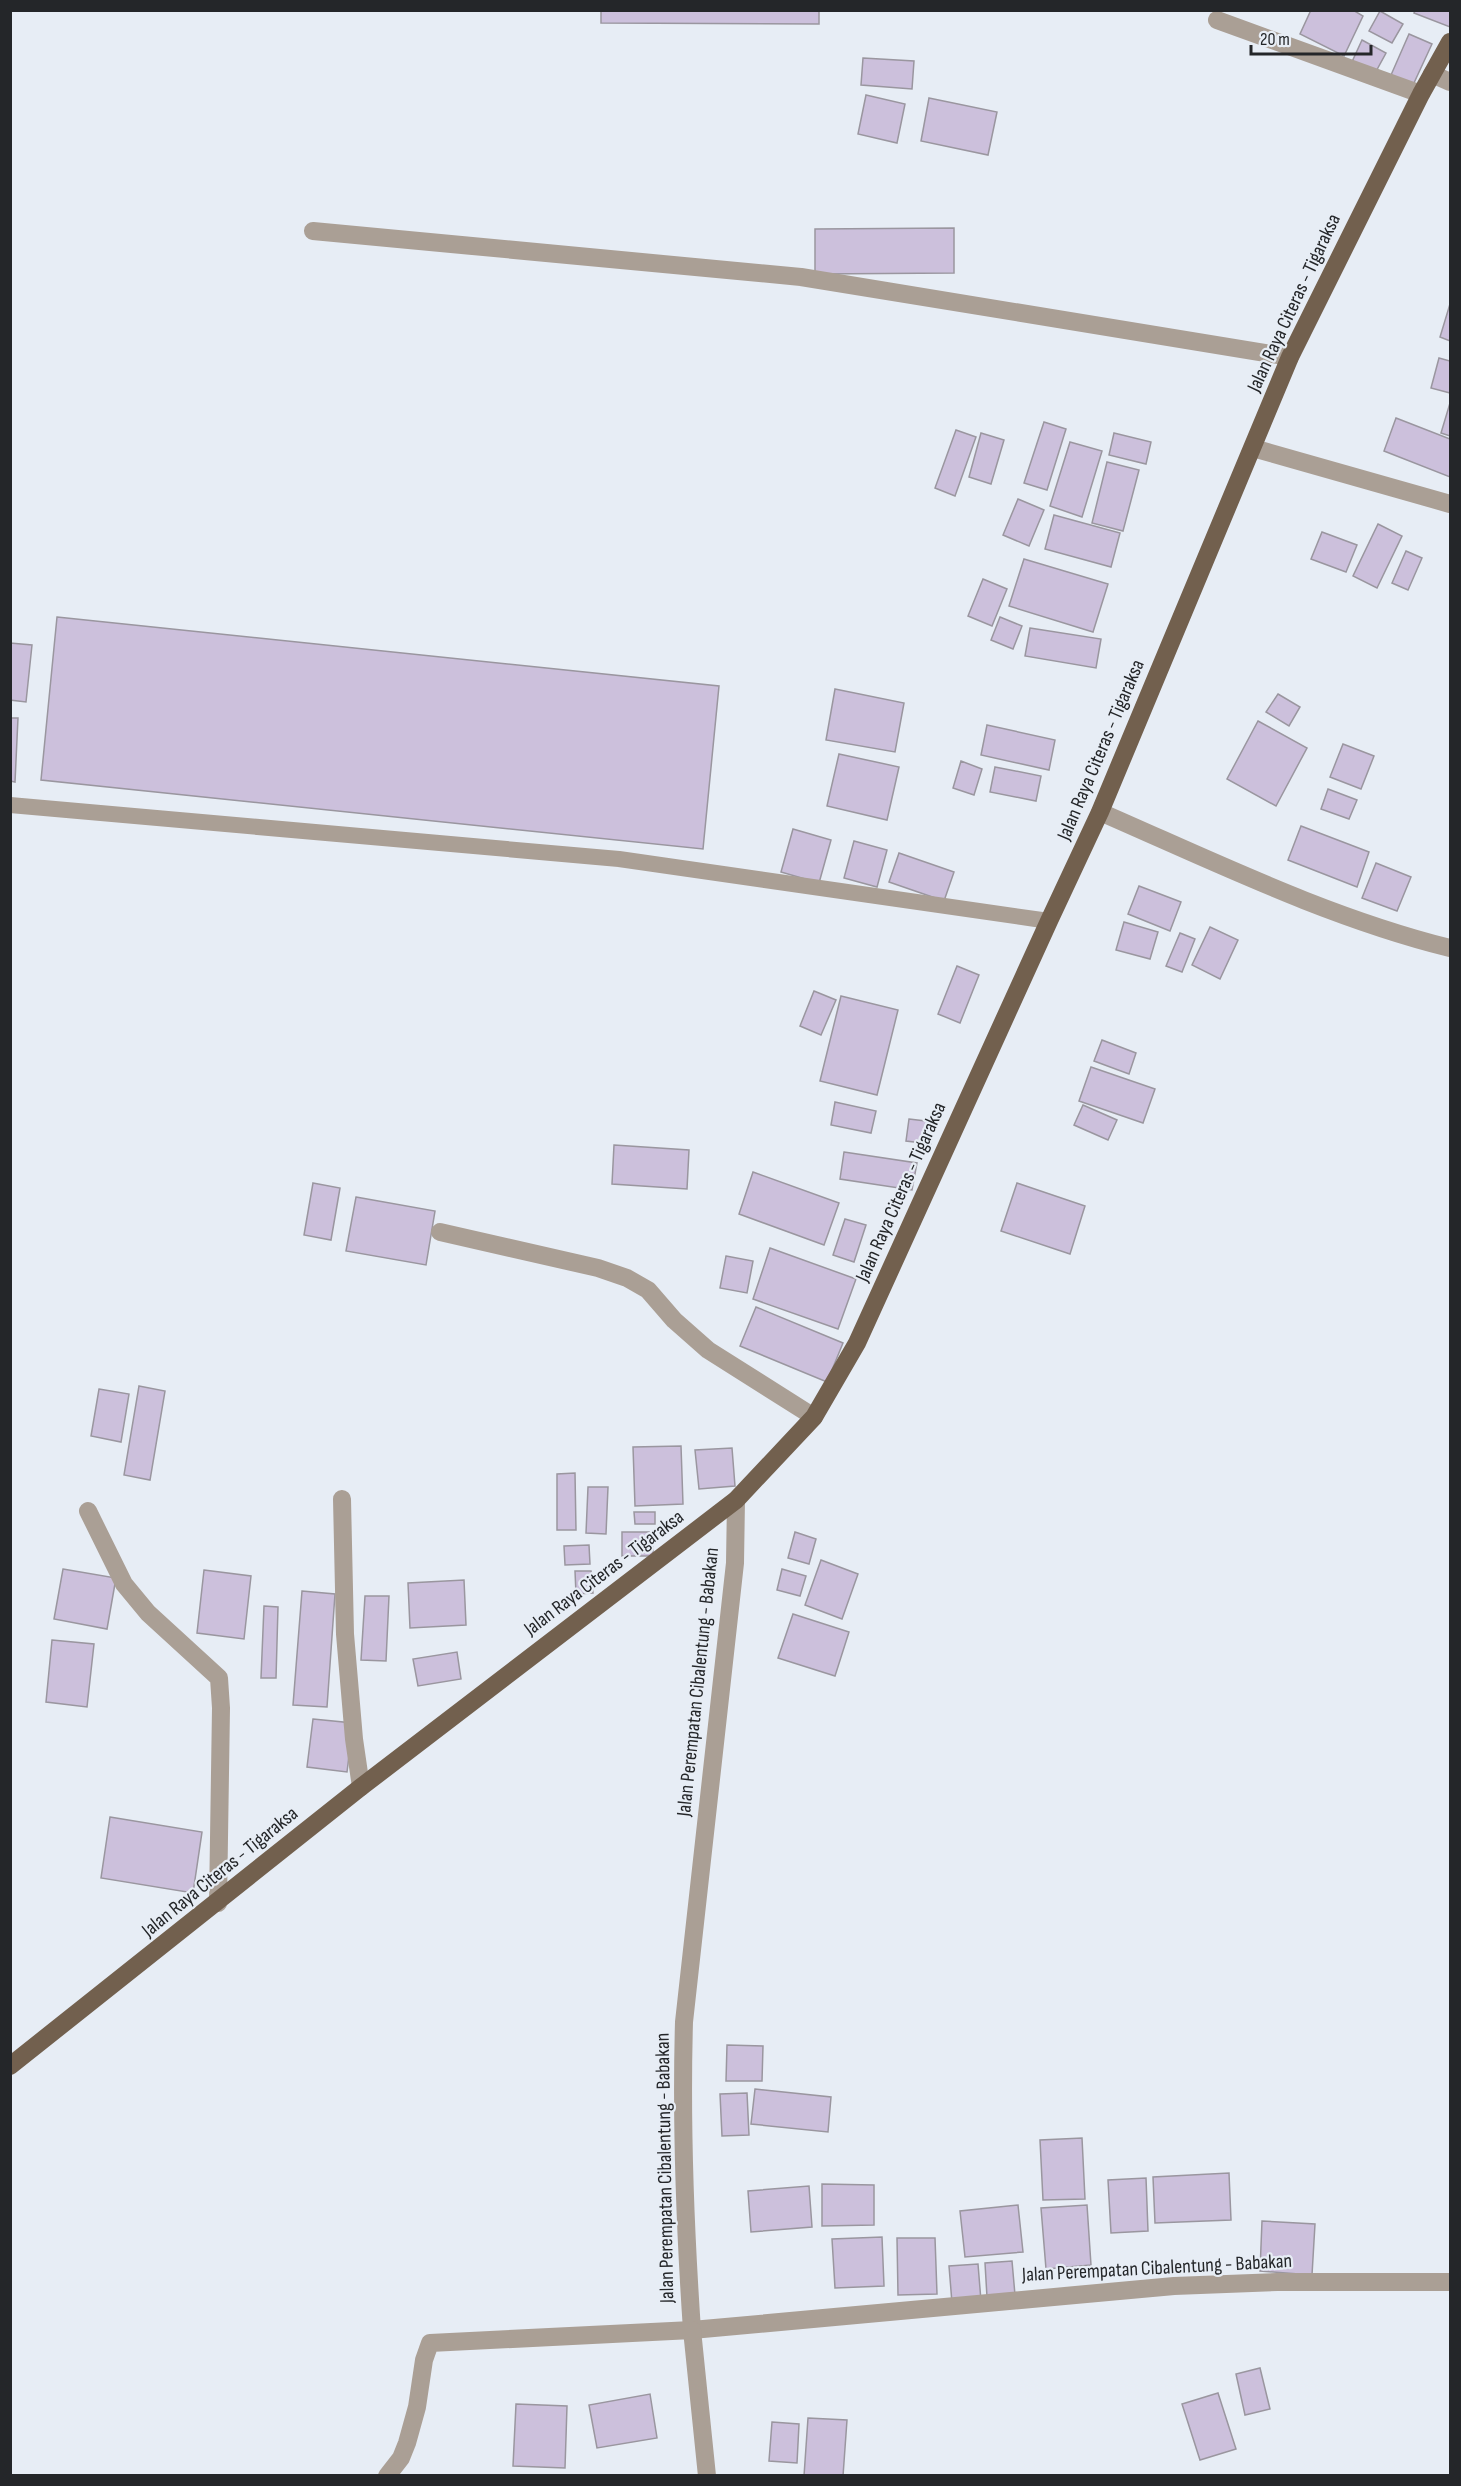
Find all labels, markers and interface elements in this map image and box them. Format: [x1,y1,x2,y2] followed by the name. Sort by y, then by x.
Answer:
[1251,18,1371,56] scale bar
[1260,29,1290,50] text: 20 m
[1242,210,1346,397] street label: Jalan Raya Citeras - Tigaraksa
[1052,656,1150,845] street label: Jalan Raya Citeras - Tigaraksa
[850,1099,951,1286] street label: Jalan Raya Citeras - Tigaraksa
[519,1505,689,1641] street label: Jalan Raya Citeras - Tigaraksa
[672,1546,724,1819] street label: Jalan Perempatan Cibalentung - Babakan
[136,1802,303,1943] street label: Jalan Raya Citeras - Tigaraksa
[651,2033,679,2304] street label: Jalan Perempatan Cibalentung - Babakan
[1020,2249,1293,2287] street label: Jalan Perempatan Cibalentung - Babakan

